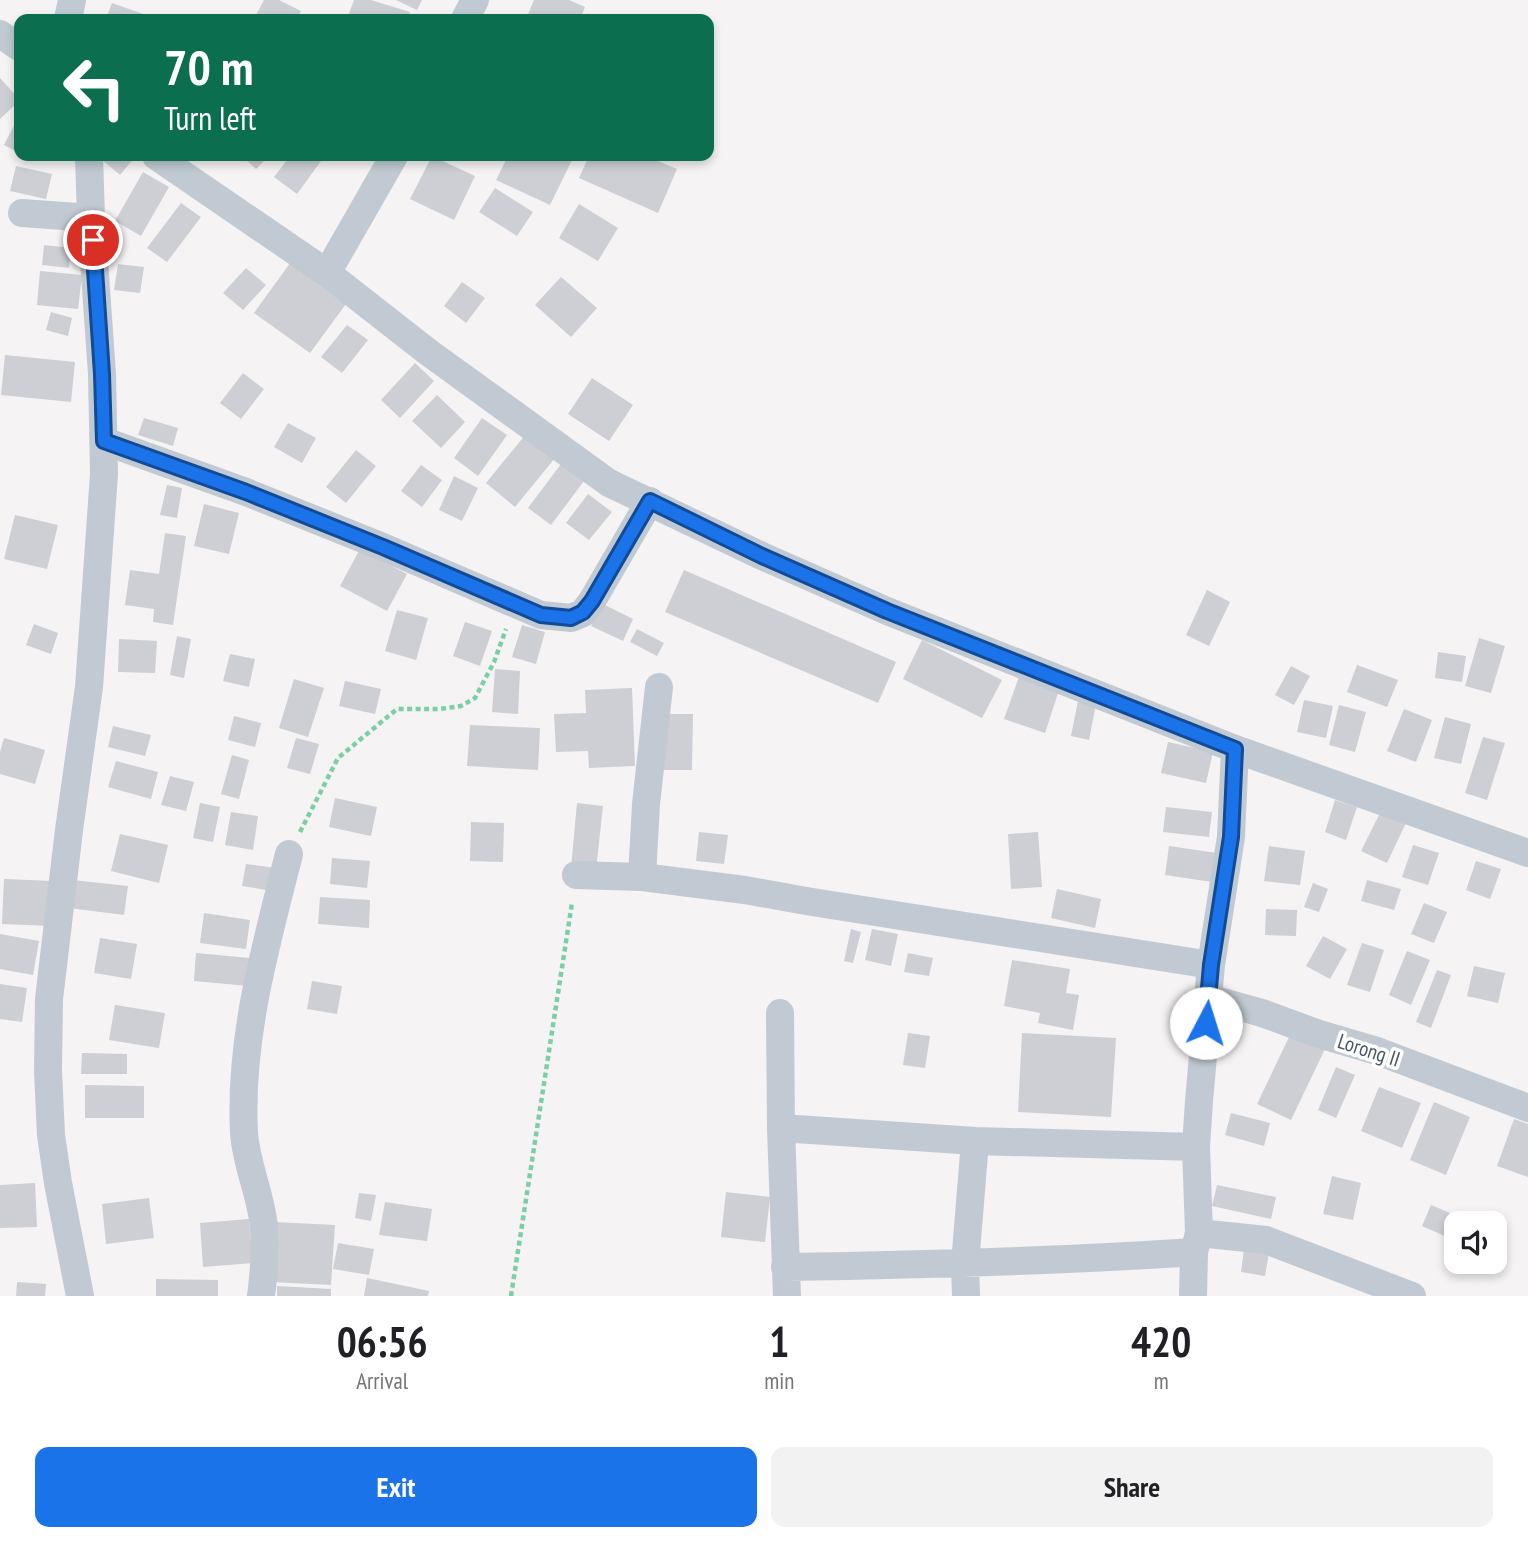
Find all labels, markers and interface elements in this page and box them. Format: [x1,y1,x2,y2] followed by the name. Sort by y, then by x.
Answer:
[164,35,253,99] text: 70 m
[49,42,140,133] icon: left
[164,97,256,139] text: Turn left
[63,210,123,270] pin
[74,221,112,259] icon: arrive
[1169,986,1243,1060] position arrow
[1334,1027,1404,1073] street label: Lorong II
[1444,1211,1507,1274] map controls
[1444,1211,1507,1274] button: sound
[337,1314,428,1369] text: 06:56
[769,1314,789,1369] text: 1
[1131,1314,1191,1369] text: 420
[356,1366,408,1395] text: Arrival
[764,1366,794,1395] text: min
[1154,1366,1169,1395] text: m
[35,1447,757,1527] button: Exit
[771,1447,1493,1527] button: Share

